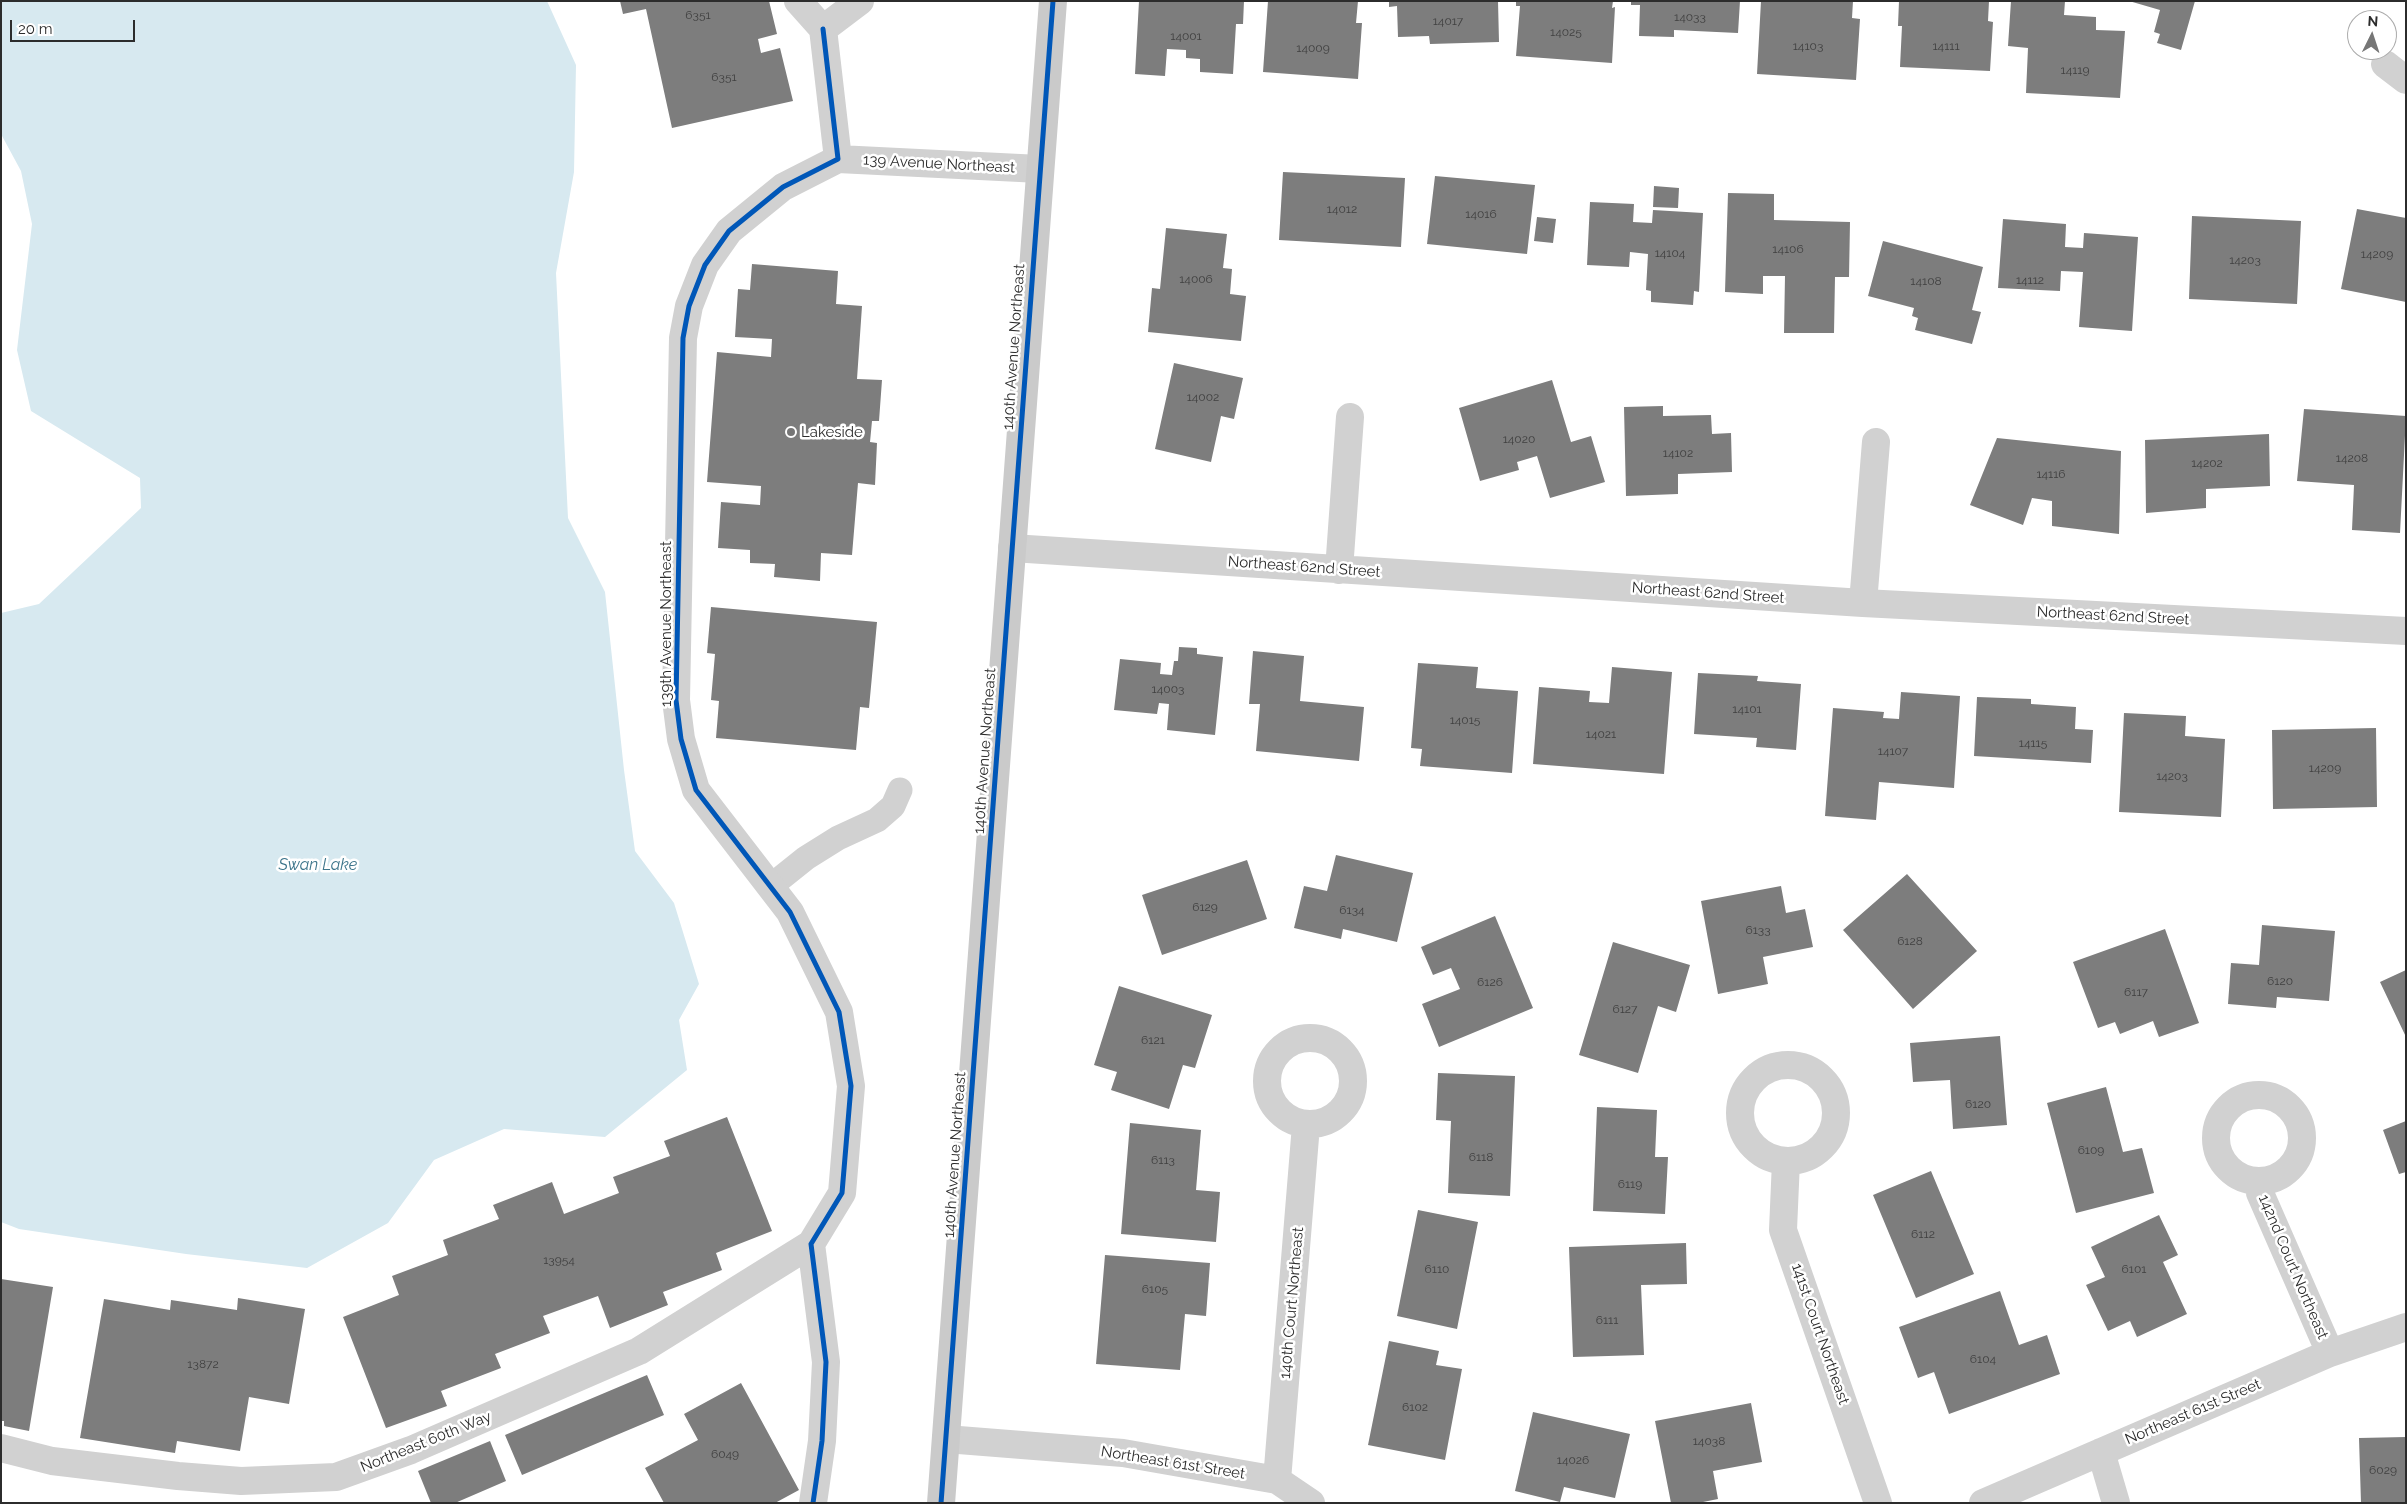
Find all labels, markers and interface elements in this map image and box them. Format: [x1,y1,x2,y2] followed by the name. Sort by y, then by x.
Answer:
[685,8,711,22] house number: 6351
[12,10,138,42] scale bar
[1674,10,1706,24] house number: 14033
[2347,10,2397,60] north arrow
[2367,13,2379,29] text: N
[1433,14,1463,28] house number: 14017
[18,20,53,38] text: 20 m
[1550,25,1582,39] house number: 14025
[1170,29,1202,43] house number: 14001
[1793,39,1823,53] house number: 14103
[1932,39,1960,53] house number: 14111
[1296,41,1330,55] house number: 14009
[2061,63,2089,77] house number: 14119
[711,70,737,84] house number: 6351
[863,151,1015,177] street label: 139 Avenue Northeast
[1327,202,1357,216] house number: 14012
[1465,207,1497,221] house number: 14016
[1772,242,1804,256] house number: 14106
[1655,246,1685,260] house number: 14104
[2361,247,2393,261] house number: 14209
[2229,253,2261,267] house number: 14203
[999,263,1029,431] street label: 140th Avenue Northeast
[1179,272,1213,286] house number: 14006
[2016,273,2044,287] house number: 14112
[1910,274,1942,288] house number: 14108
[1187,390,1219,404] house number: 14002
[801,423,863,441] place label: Lakeside
[785,426,797,438] marker: Lakeside
[1503,432,1535,446] house number: 14020
[1663,446,1693,460] house number: 14102
[2336,451,2368,465] house number: 14208
[2191,456,2223,470] house number: 14202
[2036,467,2066,481] house number: 14116
[657,541,675,707] street label: 139th Avenue Northeast
[1227,553,1381,581] street label: Northeast 62nd Street
[1631,579,1785,607] street label: Northeast 62nd Street
[2036,603,2190,629] street label: Northeast 62nd Street
[970,667,1000,835] street label: 140th Avenue Northeast
[1152,682,1184,696] house number: 14003
[1732,702,1762,716] house number: 14101
[1450,713,1480,727] house number: 14015
[1586,727,1616,741] house number: 14021
[2019,736,2047,750] house number: 14115
[1878,744,1908,758] house number: 14107
[2309,761,2341,775] house number: 14209
[2156,769,2188,783] house number: 14203
[279,855,357,875] water label: Swan Lake
[1192,900,1218,914] house number: 6129
[1339,903,1365,917] house number: 6134
[1745,923,1771,937] house number: 6133
[1897,934,1923,948] house number: 6128
[2267,974,2293,988] house number: 6120
[1477,975,1503,989] house number: 6126
[2124,985,2148,999] house number: 6117
[1612,1002,1638,1016] house number: 6127
[1141,1033,1165,1047] house number: 6121
[940,1071,970,1239] street label: 140th Avenue Northeast
[1965,1097,1991,1111] house number: 6120
[2078,1143,2104,1157] house number: 6109
[1469,1150,1493,1164] house number: 6118
[1151,1153,1175,1167] house number: 6113
[1618,1177,1642,1191] house number: 6119
[2254,1192,2332,1342] street label: 142nd Court Northeast
[1276,1226,1308,1380] street label: 140th Court Northeast
[1911,1227,1935,1241] house number: 6112
[543,1253,575,1267] house number: 13954
[1787,1261,1853,1407] street label: 141st Court Northeast
[1425,1262,1449,1276] house number: 6110
[2122,1262,2146,1276] house number: 6101
[1142,1282,1168,1296] house number: 6105
[1596,1313,1618,1327] house number: 6111
[1970,1352,1996,1366] house number: 6104
[187,1357,219,1371] house number: 13872
[2122,1375,2264,1449] street label: Northeast 61st Street
[1402,1400,1428,1414] house number: 6102
[358,1408,494,1476] street label: Northeast 60th Way
[1693,1434,1725,1448] house number: 14038
[1100,1443,1246,1483] street label: Northeast 61st Street
[711,1447,739,1461] house number: 6049
[1557,1453,1589,1467] house number: 14026
[2369,1463,2397,1477] house number: 6029

